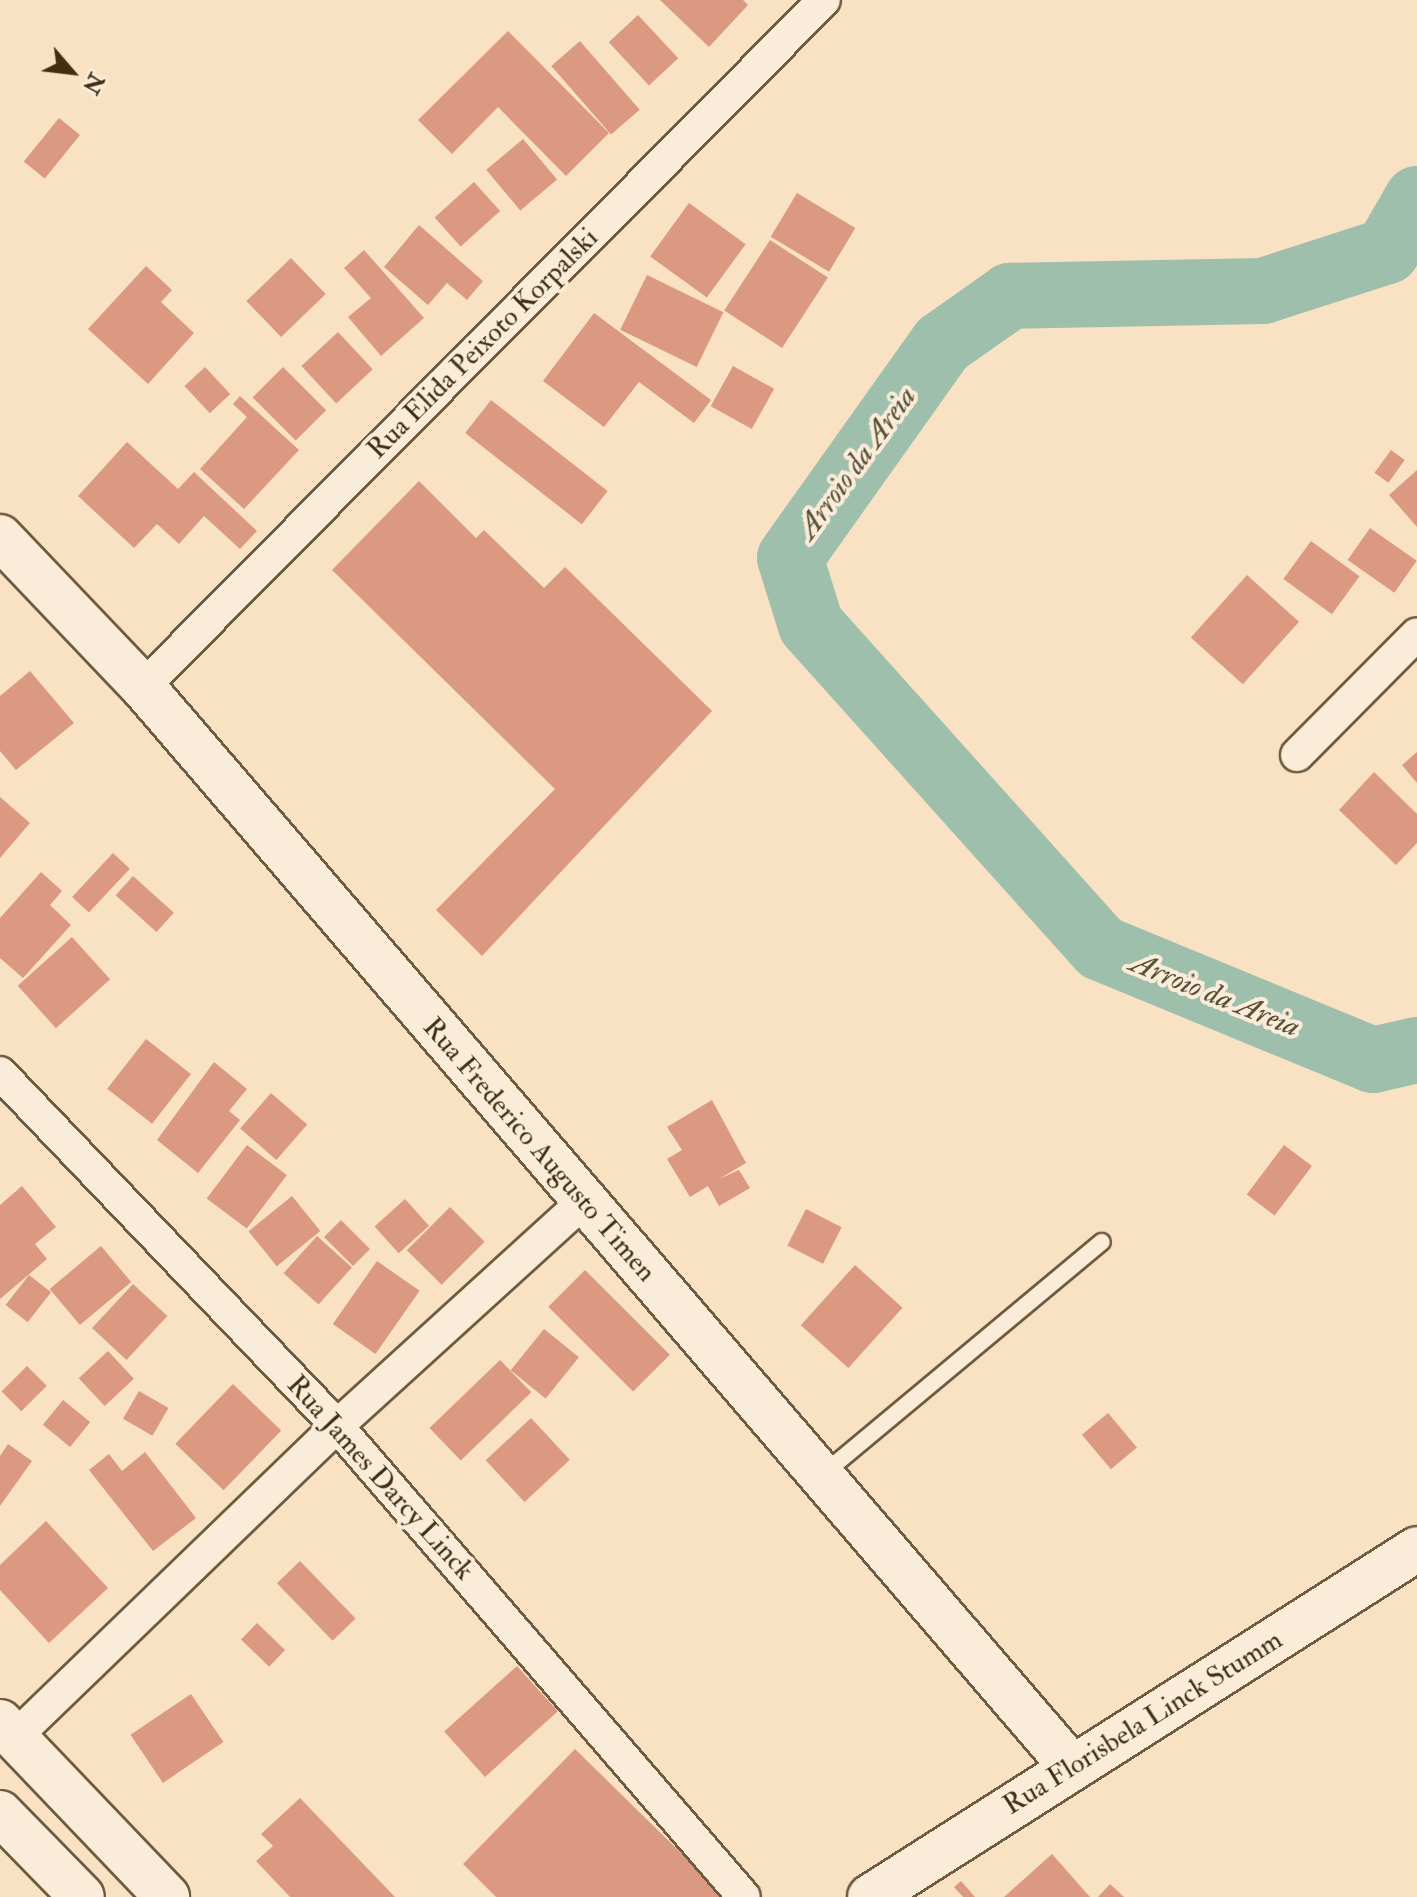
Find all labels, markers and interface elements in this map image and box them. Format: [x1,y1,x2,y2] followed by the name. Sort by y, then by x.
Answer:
[32,32,112,112] north arrow
[76,68,110,99] text: N
[361,222,605,466] street label: Rua Elida Peixoto Korpalski
[790,380,924,546] water label: Arroio da Areia
[1125,945,1305,1045] water label: Arroio da Areia
[415,1011,663,1289] street label: Rua Frederico Augusto Timen
[279,1369,481,1587] street label: Rua James Darcy Linck
[997,1623,1289,1823] street label: Rua Florisbela Linck Stumm

